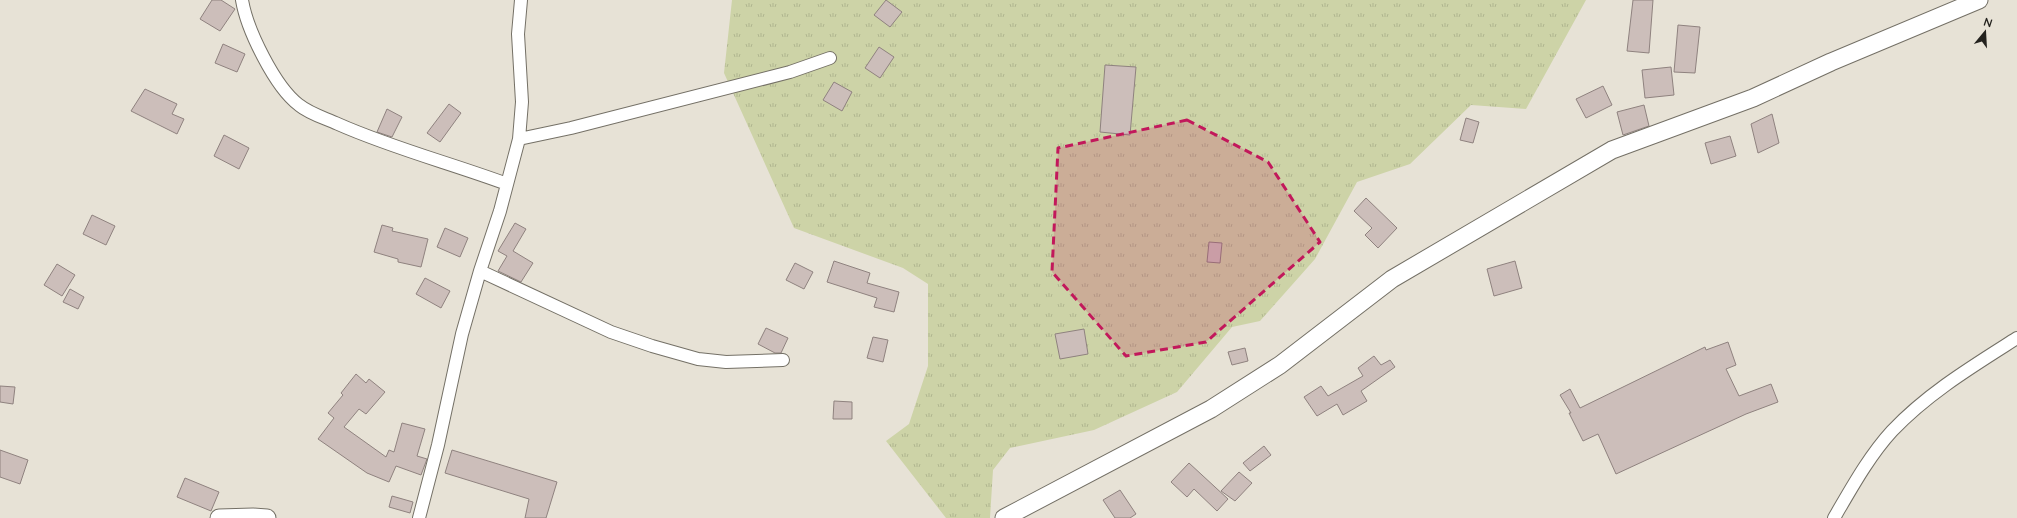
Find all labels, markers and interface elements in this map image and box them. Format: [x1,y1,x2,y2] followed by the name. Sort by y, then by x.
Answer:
[1965,12,2005,52] north arrow
[1982,15,1994,30] text: N

